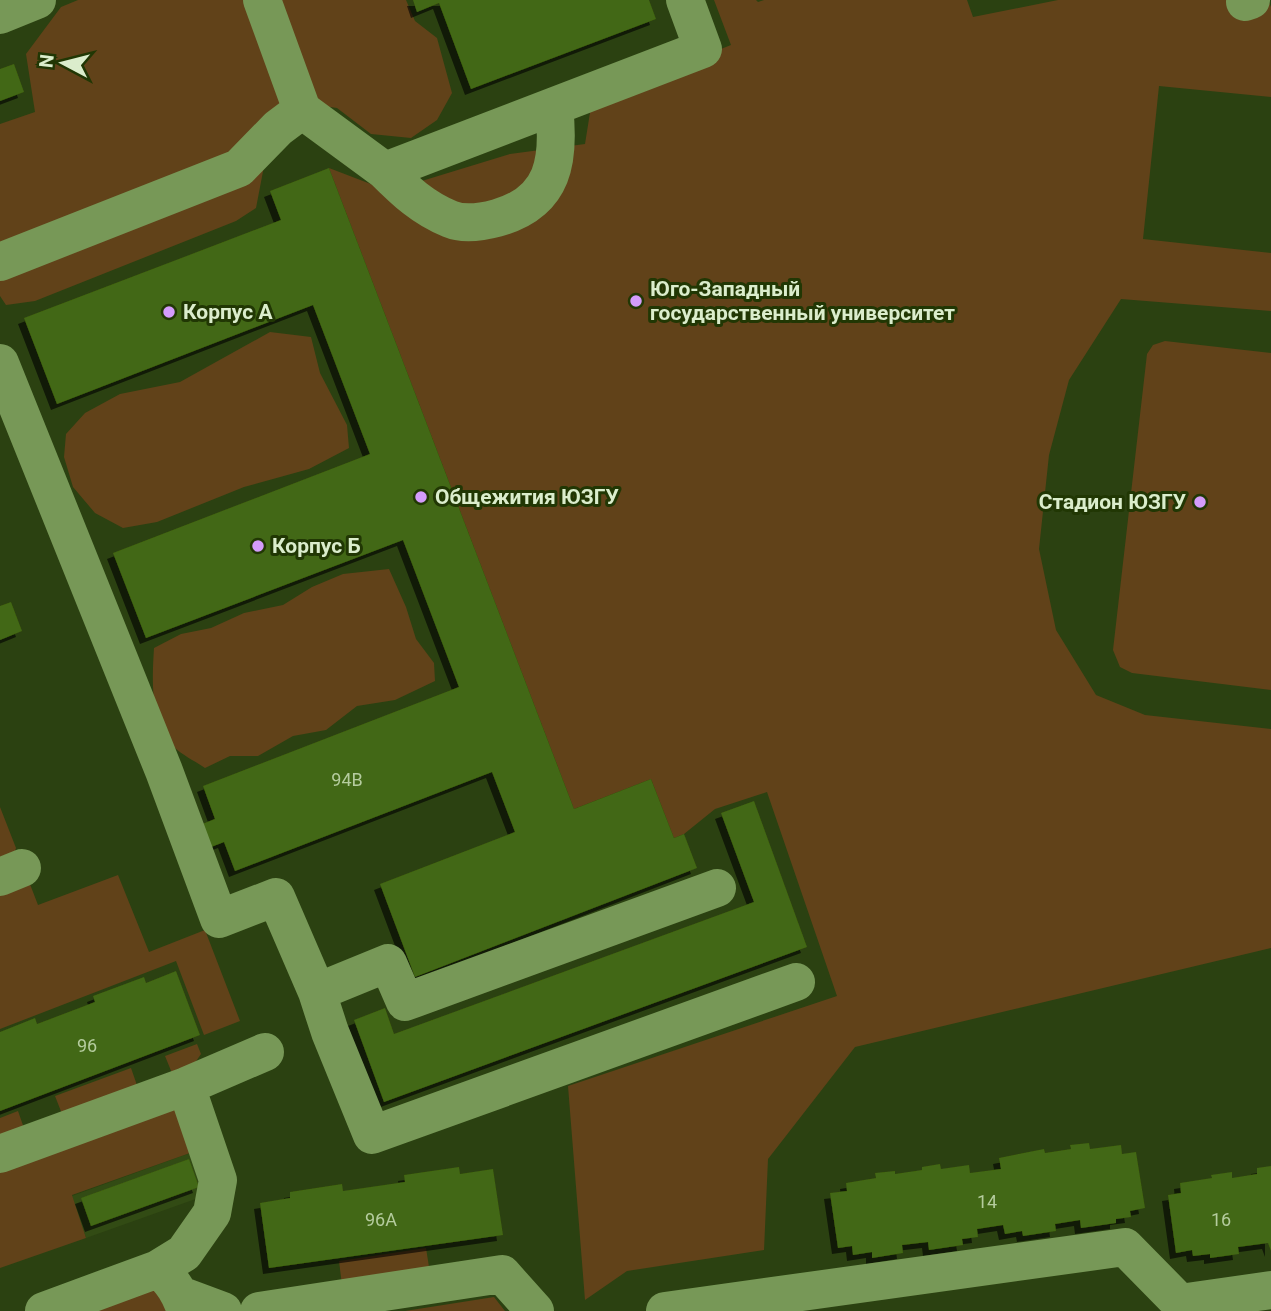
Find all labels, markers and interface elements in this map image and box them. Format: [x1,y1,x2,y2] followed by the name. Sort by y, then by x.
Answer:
[28,28,98,98] north arrow
[34,53,59,69] text: N
[650,277,955,325] place label: Юго-Западный государственный университет
[628,293,644,309] marker: Юго-Западный государственный университет
[183,300,273,324] place label: Корпус А
[161,304,177,320] marker: Корпус А
[435,485,619,509] place label: Общежития ЮЗГУ
[413,489,429,505] marker: Общежития ЮЗГУ
[1039,490,1186,514] place label: Стадион ЮЗГУ
[1192,494,1208,510] marker: Стадион ЮЗГУ
[272,534,361,558] place label: Корпус Б
[250,538,266,554] marker: Корпус Б
[331,769,363,790] house number: 94В
[77,1035,97,1056] house number: 96
[977,1191,997,1212] house number: 14
[365,1209,397,1230] house number: 96А
[1211,1209,1231,1230] house number: 16

